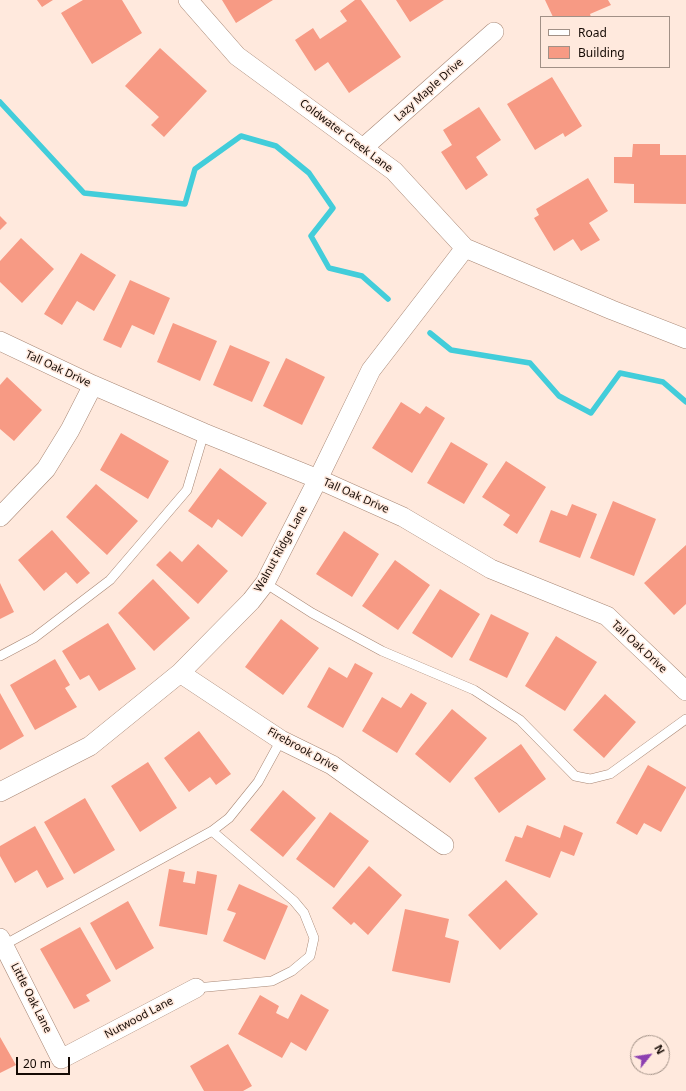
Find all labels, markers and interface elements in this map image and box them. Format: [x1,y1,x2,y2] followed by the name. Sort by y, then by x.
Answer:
[540,16,670,68] legend
[578,24,607,41] text: Road
[578,44,625,61] text: Building
[392,56,466,124] street label: Lazy Maple Drive
[297,97,395,175] street label: Coldwater Creek Lane
[23,348,93,390] street label: Tall Oak Drive
[321,476,391,516] street label: Tall Oak Drive
[252,504,310,594] street label: Walnut Ridge Lane
[609,618,669,676] street label: Tall Oak Drive
[265,725,341,775] street label: Firebrook Drive
[8,961,54,1035] street label: Little Oak Lane
[103,994,175,1042] street label: Nutwood Lane
[630,1035,670,1075] north arrow
[651,1042,669,1057] text: N
[18,1049,72,1075] scale bar
[23,1055,51,1072] text: 20 m

